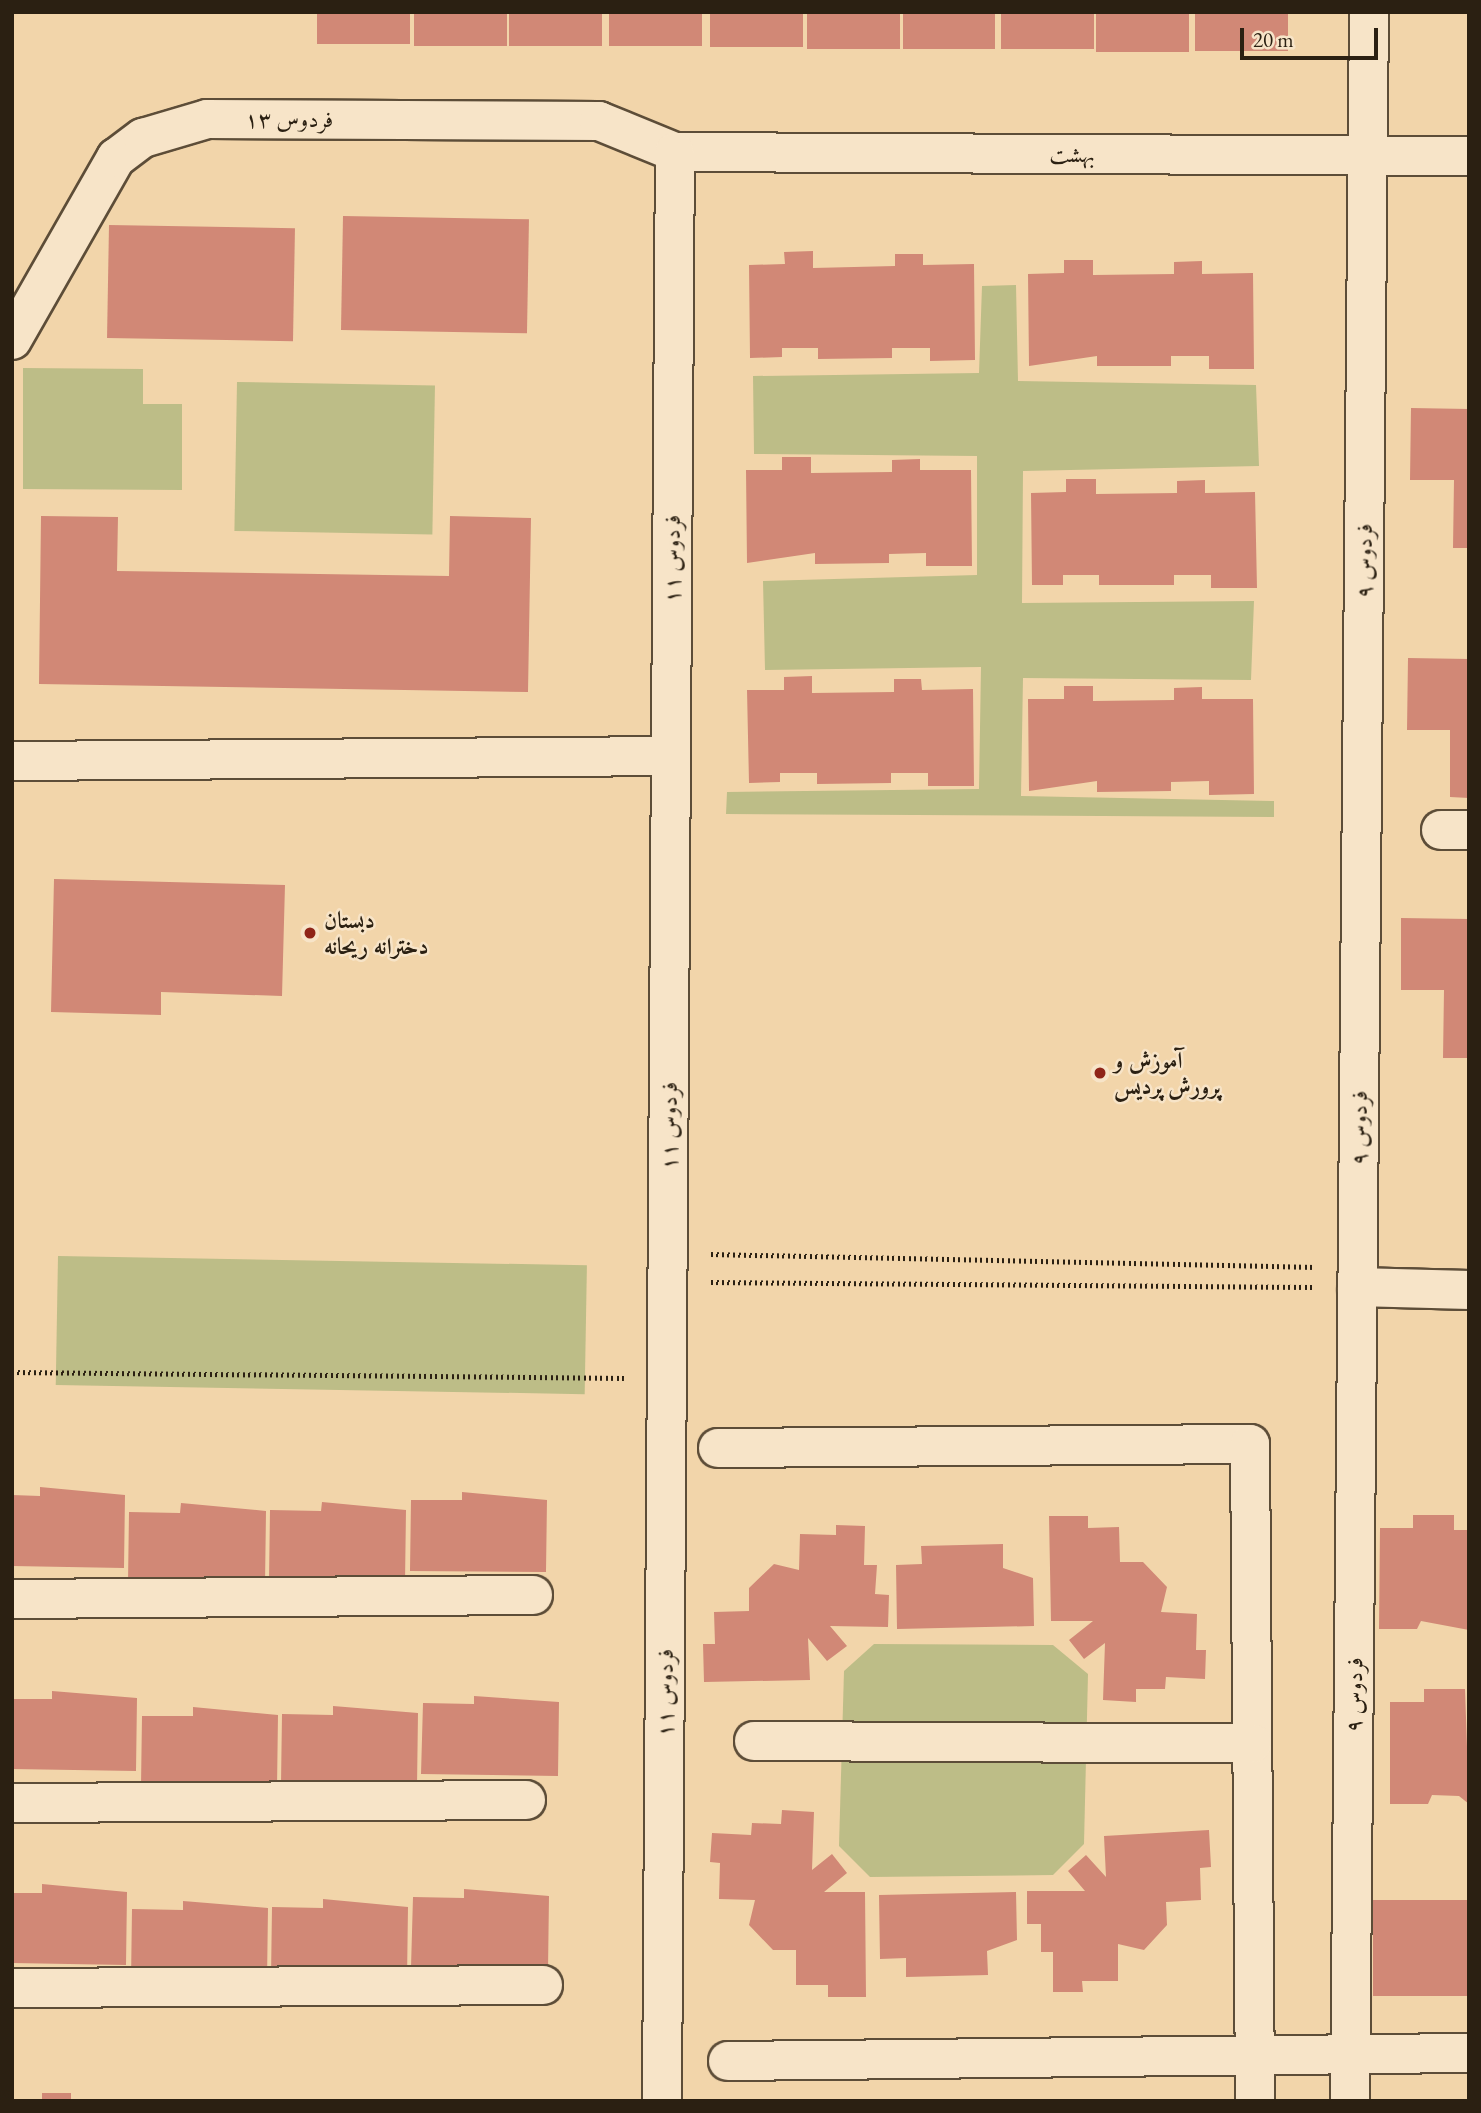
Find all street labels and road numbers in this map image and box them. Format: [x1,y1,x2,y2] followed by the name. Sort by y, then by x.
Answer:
[245,105,333,133] street label: فردوس ۱۳
[1049,140,1095,168] street label: بهشت
[658,515,686,603] street label: فردوس ۱۱
[1350,523,1378,599] street label: فردوس ۹
[655,1082,683,1170] street label: فردوس ۱۱
[1345,1090,1373,1166] street label: فردوس ۹
[651,1649,679,1737] street label: فردوس ۱۱
[1340,1657,1368,1733] street label: فردوس ۹

